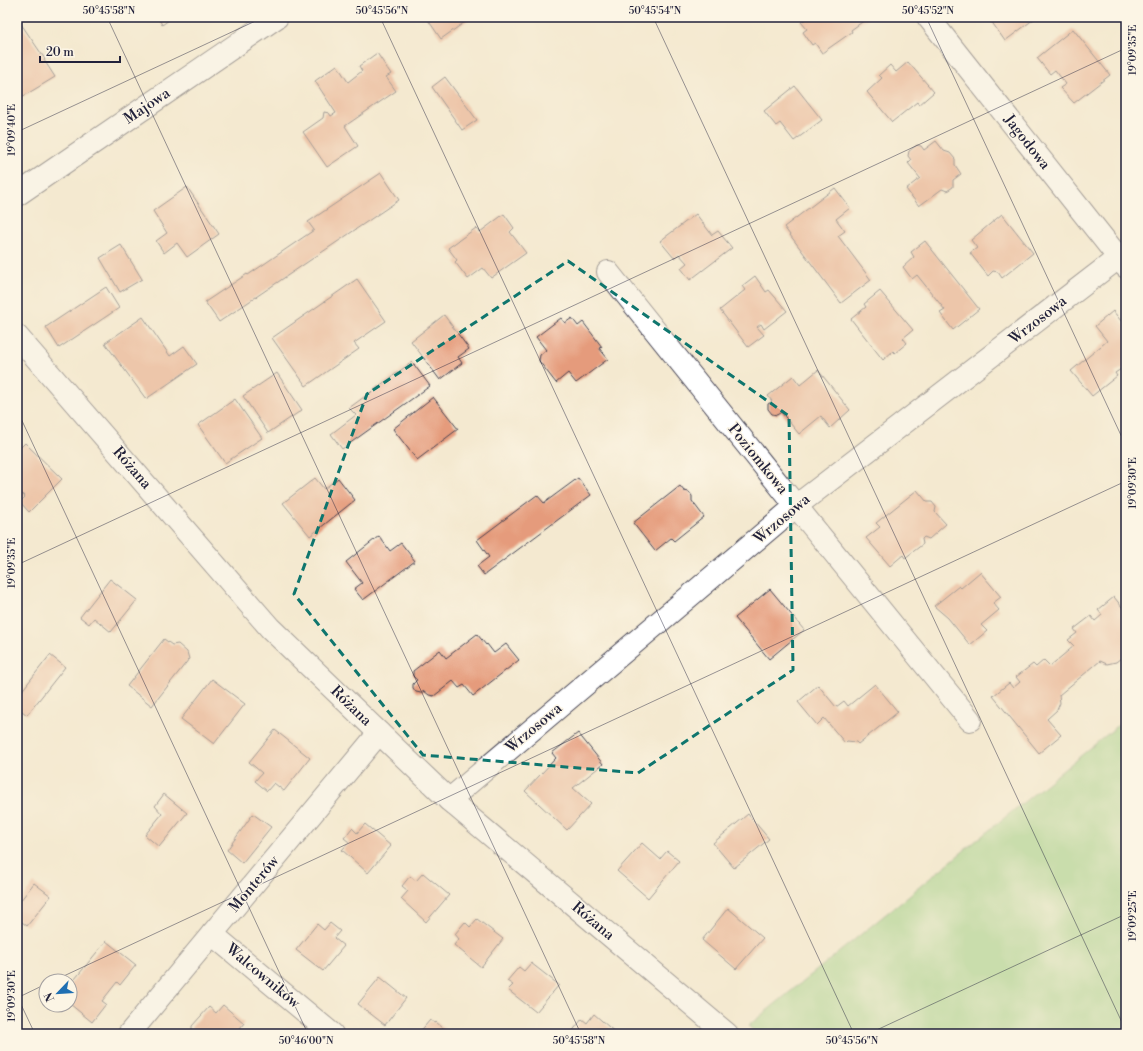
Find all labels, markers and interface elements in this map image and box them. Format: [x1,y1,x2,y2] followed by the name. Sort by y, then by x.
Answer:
[83,5,136,17] text: 50°45'58"N
[356,5,409,17] text: 50°45'56"N
[629,5,682,17] text: 50°45'54"N
[902,5,955,17] text: 50°45'52"N
[1127,25,1139,75] text: 19°09'35"E
[40,38,120,64] scale bar
[46,45,74,60] text: 20 m
[120,83,174,128] street label: Majowa
[6,104,18,156] text: 19°09'40"E
[999,110,1055,174] street label: Jagodowa
[1005,291,1071,349] street label: Wrzosowa
[724,420,792,498] street label: Poziomkowa
[108,443,156,493] street label: Różana
[1127,457,1139,509] text: 19°09'30"E
[749,490,814,549] street label: Wrzosowa
[6,538,18,588] text: 19°09'35"E
[326,682,376,730] street label: Różana
[501,699,566,758] street label: Wrzosowa
[225,851,284,916] street label: Monterów
[1127,891,1139,941] text: 19°09'25"E
[568,898,619,945] street label: Różana
[221,939,304,1013] street label: Walcowników
[6,970,18,1022] text: 19°09'30"E
[38,973,78,1013] north arrow
[42,990,58,1004] text: N
[279,1035,334,1047] text: 50°46'00"N
[553,1035,606,1047] text: 50°45'58"N
[826,1035,879,1047] text: 50°45'56"N

